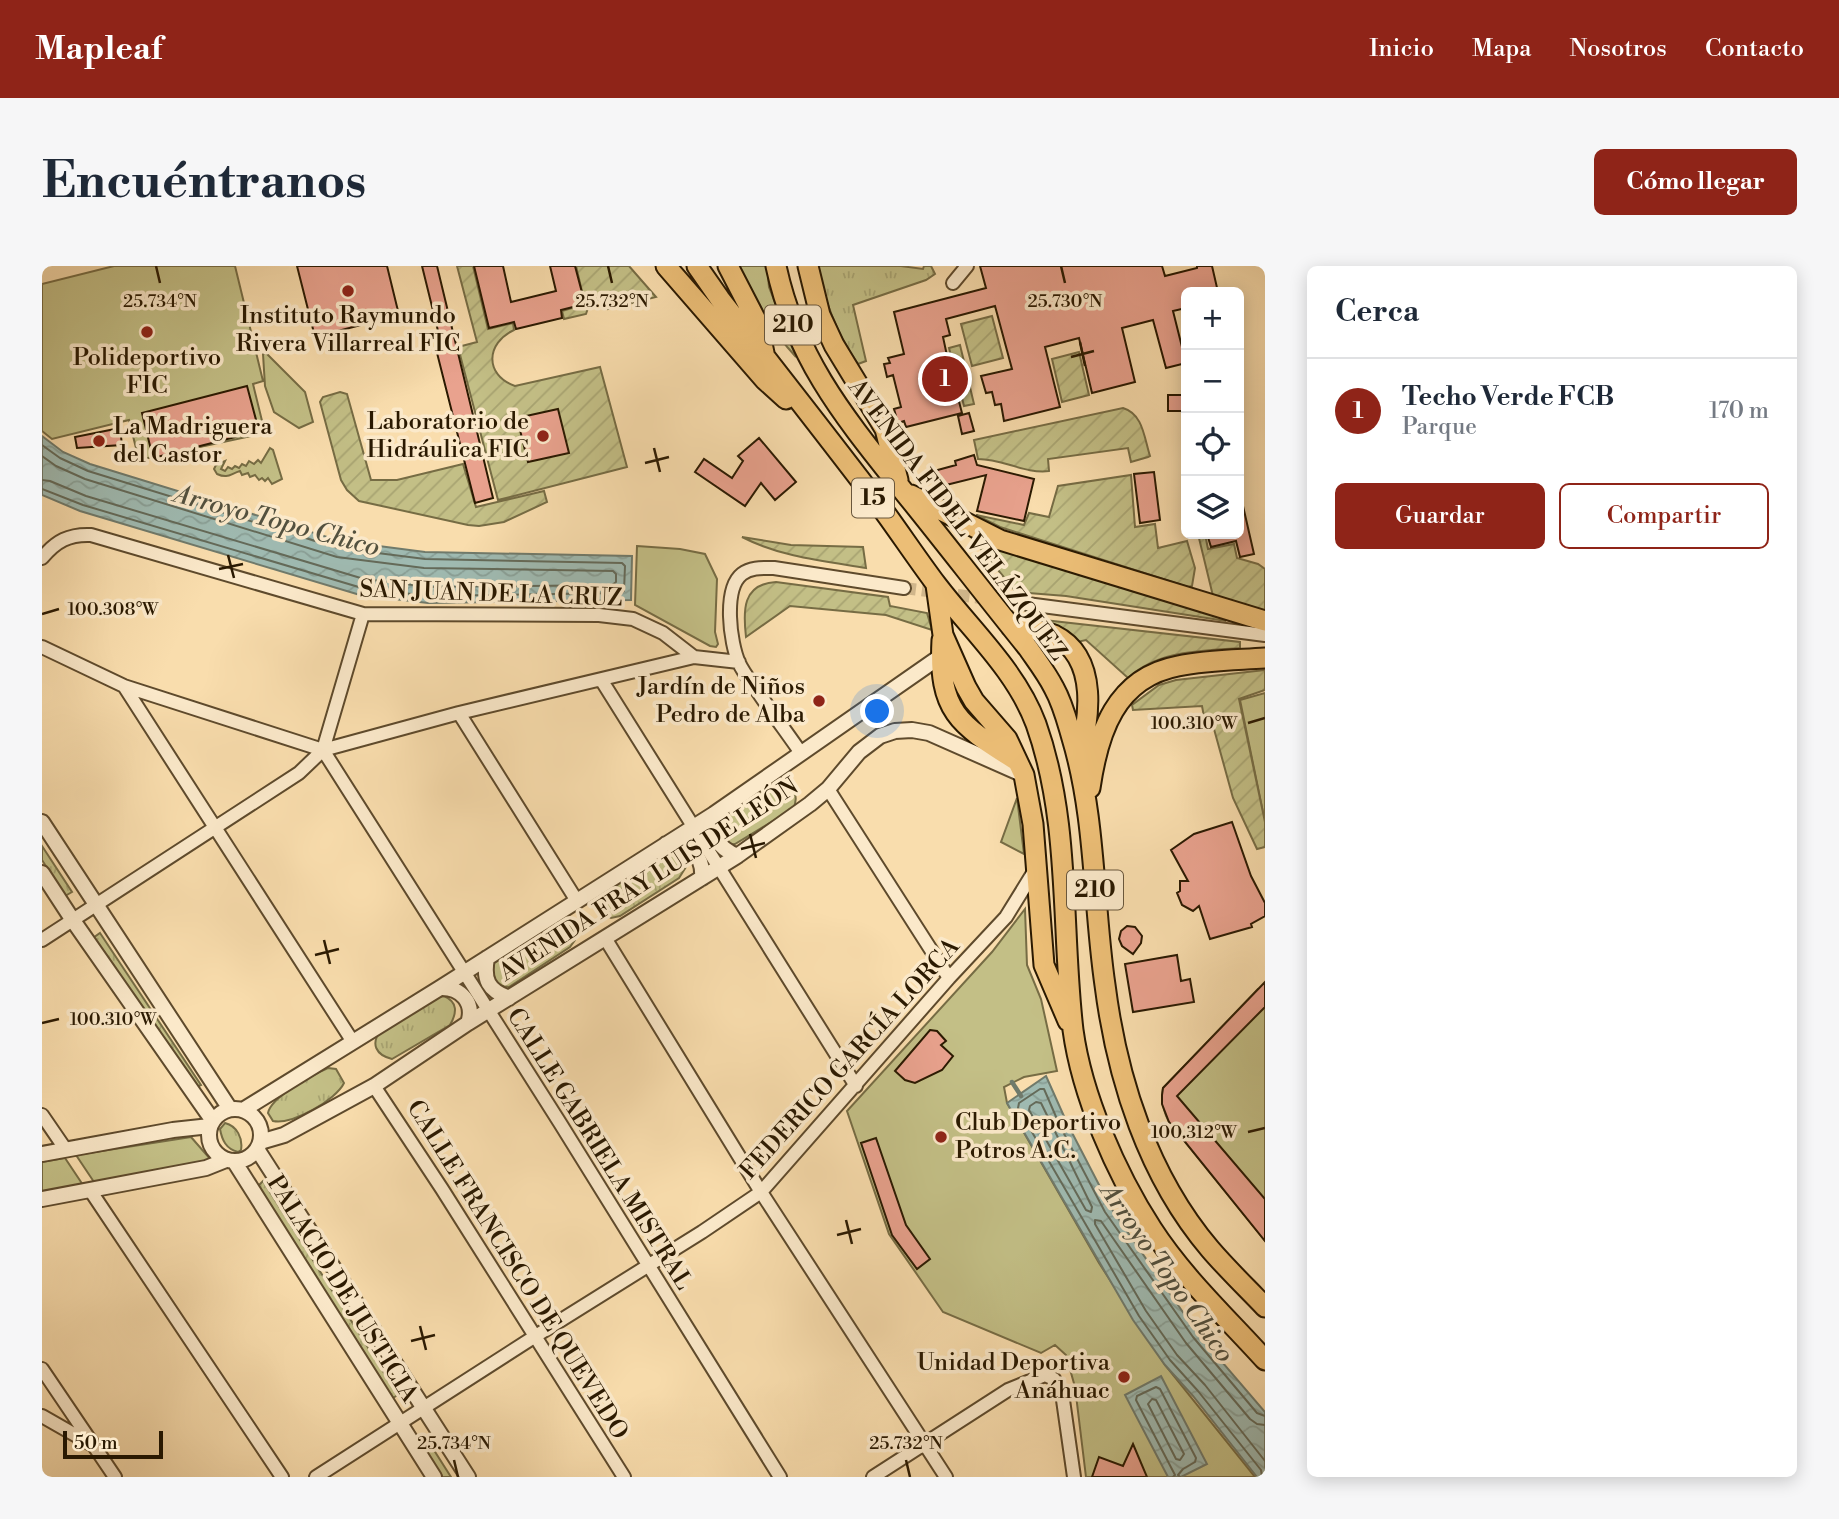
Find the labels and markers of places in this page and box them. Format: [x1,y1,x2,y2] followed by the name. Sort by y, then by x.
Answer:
[340,283,356,299] marker: Instituto Raymundo Rivera Villarreal FIC
[236,301,460,359] place label: Instituto Raymundo Rivera Villarreal FIC
[139,324,155,340] marker: Polideportivo FIC
[73,343,221,401] place label: Polideportivo FIC
[922,353,968,405] pin: 1
[367,407,529,465] place label: Laboratorio de Hidráulica FIC
[113,412,273,470] place label: La Madriguera del Castor
[535,428,551,444] marker: Laboratorio de Hidráulica FIC
[91,433,107,449] marker: La Madriguera del Castor
[636,672,806,730] place label: Jardín de Niños Pedro de Alba
[811,693,827,709] marker: Jardín de Niños Pedro de Alba
[955,1108,1121,1166] place label: Club Deportivo Potros A.C.
[933,1129,949,1145] marker: Club Deportivo Potros A.C.
[917,1348,1111,1406] place label: Unidad Deportiva Anáhuac
[1116,1369,1132,1385] marker: Unidad Deportiva Anáhuac

